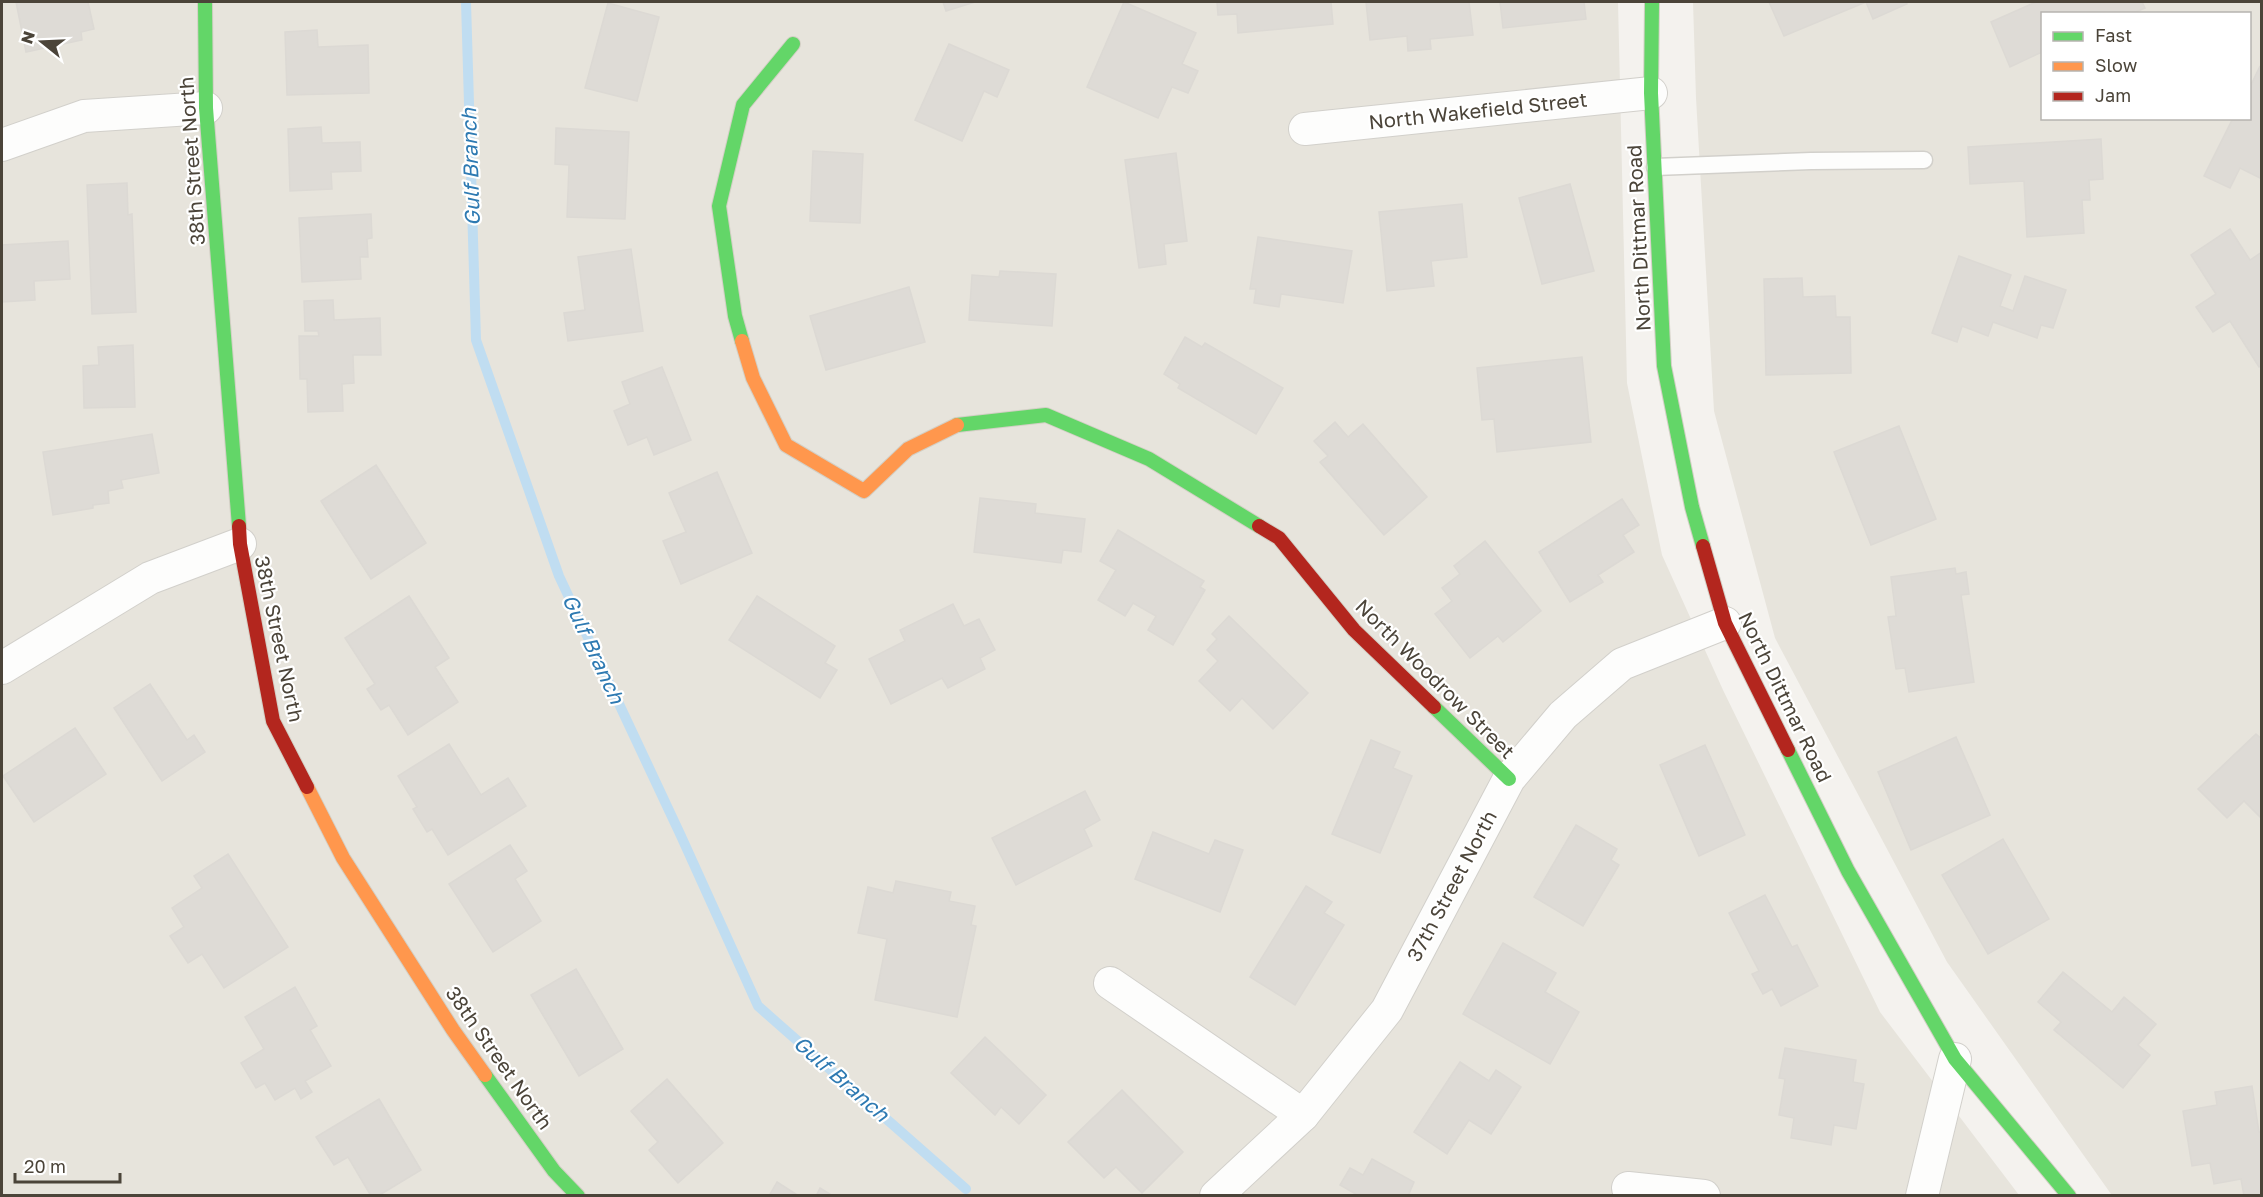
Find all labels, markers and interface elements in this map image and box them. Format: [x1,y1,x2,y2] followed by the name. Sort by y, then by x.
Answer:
[12,12,72,72] north arrow
[2041,12,2251,120] legend
[2095,24,2132,46] text: Fast
[16,28,39,46] text: N
[2095,54,2138,76] text: Slow
[173,76,209,246] street label: 38th Street North
[2095,84,2131,106] text: Jam
[1367,87,1588,133] street label: North Wakefield Street
[455,107,485,226] water label: Gulf Branch
[1621,144,1655,332] street label: North Dittmar Road
[251,554,309,724] street label: 38th Street North
[557,590,631,708] water label: Gulf Branch
[1351,594,1520,763] street label: North Woodrow Street
[1734,607,1838,786] street label: North Dittmar Road
[1401,806,1501,965] street label: 37th Street North
[441,981,558,1134] street label: 38th Street North
[789,1030,895,1127] water label: Gulf Branch
[15,1146,120,1184] scale bar
[24,1155,66,1177] text: 20 m

